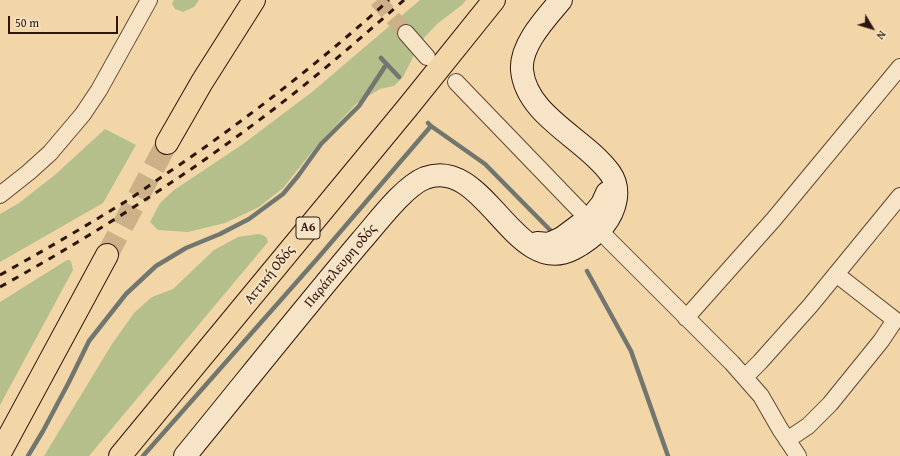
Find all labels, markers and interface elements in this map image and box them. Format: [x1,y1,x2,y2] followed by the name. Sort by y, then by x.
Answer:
[10,8,120,34] scale bar
[852,8,892,48] north arrow
[15,14,39,31] text: 50 m
[873,28,890,43] text: N
[296,217,320,239] road number: Α6
[301,221,381,311] street label: Παράπλευρη οδός
[241,242,299,308] street label: Αττική Οδός

